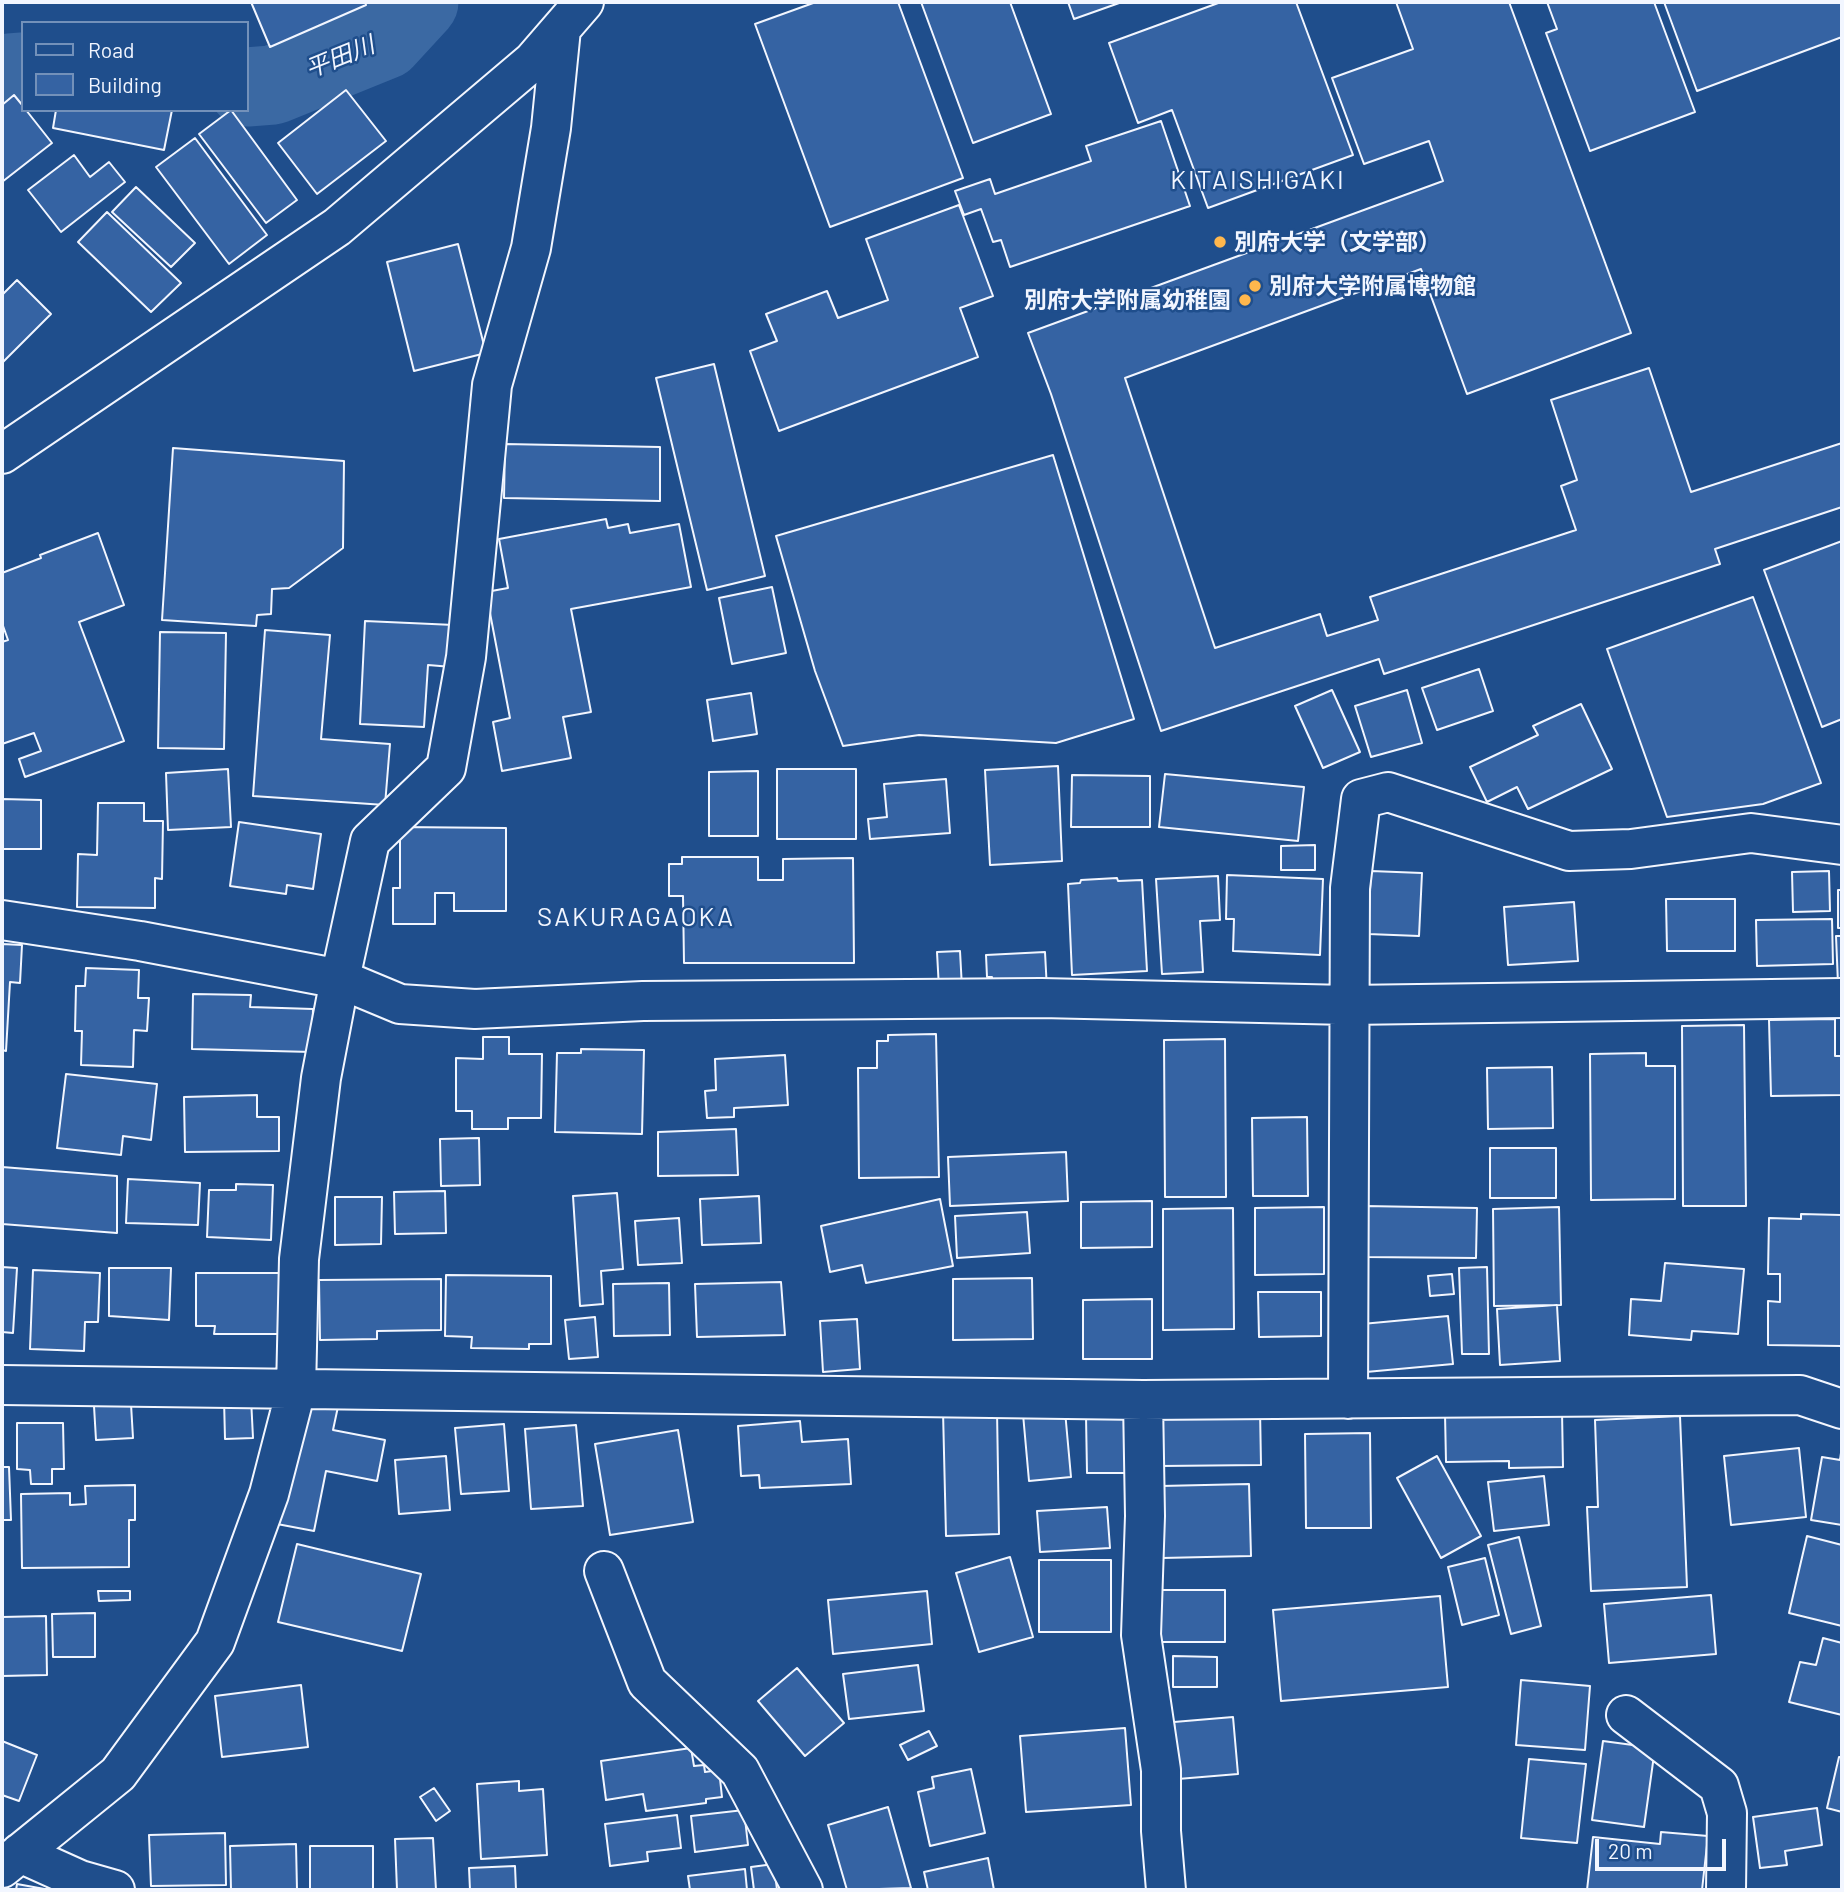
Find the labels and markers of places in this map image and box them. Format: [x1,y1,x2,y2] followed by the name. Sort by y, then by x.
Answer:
[1234,228,1441,256] place label: 別府大学（文学部）
[1212,234,1228,250] marker: 別府大学（文学部）
[1269,272,1476,300] place label: 別府大学附属博物館
[1247,278,1263,294] marker: 別府大学附属博物館
[1024,286,1231,314] place label: 別府大学附属幼稚園
[1237,292,1253,308] marker: 別府大学附属幼稚園

